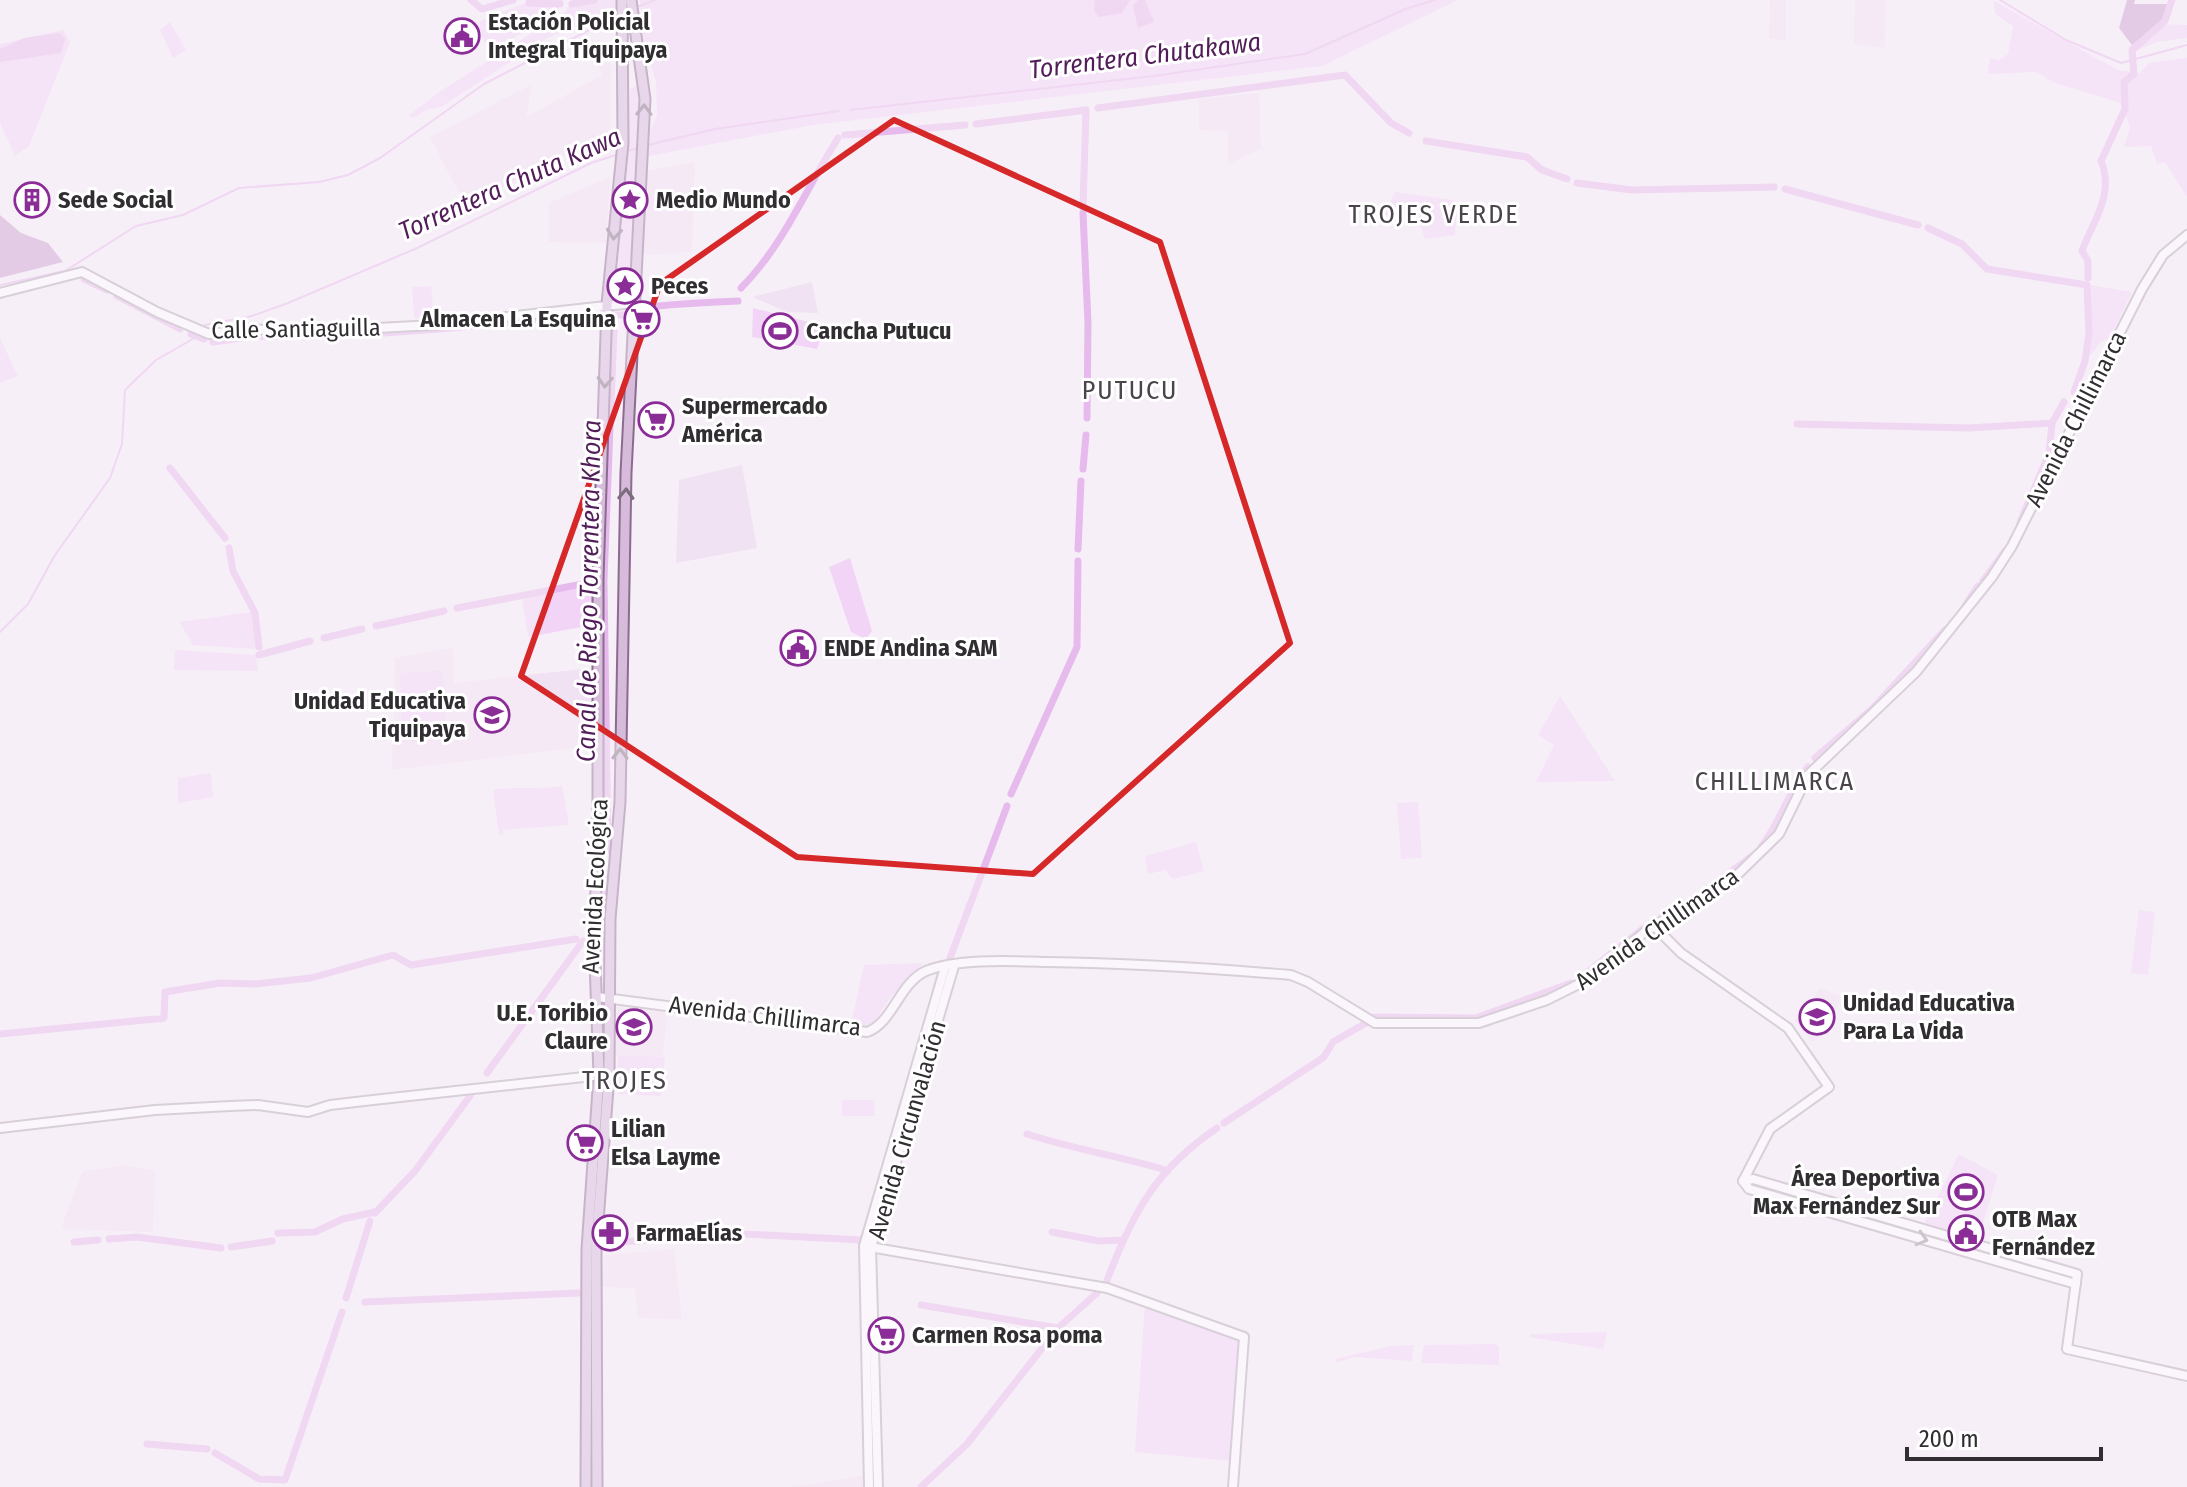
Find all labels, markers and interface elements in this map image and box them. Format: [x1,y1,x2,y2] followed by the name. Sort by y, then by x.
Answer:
[488,8,668,64] place label: Estación Policial Integral Tiquipaya
[443,17,481,55] public building icon: Estación Policial Integral Tiquipaya
[1027,26,1263,86] water label: Torrentera Chutakawa
[636,103,653,116] one-way arrow
[394,121,626,247] water label: Torrentera Chuta Kawa
[13,181,51,219] building icon: Sede Social
[611,181,649,219] place icon: Medio Mundo
[58,186,174,214] place label: Sede Social
[656,186,791,214] place label: Medio Mundo
[1348,199,1520,230] district label: TROJES VERDE
[606,228,623,241] one-way arrow
[606,267,644,305] place icon: Peces
[651,272,709,300] place label: Peces
[623,300,661,338] supermarket icon: Almacen La Esquina
[419,305,616,333] place label: Almacen La Esquina
[761,312,799,350] sports icon: Cancha Putucu
[211,314,381,344] street label: Calle Santiaguilla
[806,317,951,345] place label: Cancha Putucu
[2020,327,2132,511] street label: Avenida Chillimarca
[1082,375,1178,406] district label: PUTUCU
[596,376,613,389] one-way arrow
[681,392,828,448] place label: Supermercado América
[637,401,675,439] supermarket icon: Supermercado América
[571,420,607,762] water label: Canal de Riego Torrentera Khora
[617,487,634,500] one-way arrow
[779,629,817,667] public building icon: ENDE Andina SAM
[824,634,997,662] place label: ENDE Andina SAM
[294,687,466,743] place label: Unidad Educativa Tiquipaya
[473,696,511,734] school or university icon: Unidad Educativa Tiquipaya
[611,747,629,760] one-way arrow
[1695,766,1855,797] district label: CHILLIMARCA
[576,798,614,974] street label: Avenida Ecológica
[1570,862,1744,996] street label: Avenida Chillimarca
[1843,989,2015,1045] place label: Unidad Educativa Para La Vida
[667,990,863,1042] street label: Avenida Chillimarca
[1798,998,1836,1036] school or university icon: Unidad Educativa Para La Vida
[496,999,608,1055] place label: U.E. Toribio Claure
[615,1008,653,1046] school or university icon: U.E. Toribio Claure
[862,1017,952,1243] street label: Avenida Circunvalación
[582,1065,668,1096] district label: TROJES
[611,1115,721,1171] place label: Lilian Elsa Layme
[566,1124,604,1162] supermarket icon: Lilian Elsa Layme
[1753,1163,1940,1220] place label: Área Deportiva Max Fernández Sur
[1947,1173,1985,1211] sports icon: Área Deportiva Max Fernández Sur
[1992,1205,2095,1261] place label: OTB Max Fernández
[591,1214,629,1252] pharmacy icon: FarmaElías
[1947,1214,1985,1252] public building icon: OTB Max Fernández
[636,1219,743,1247] place label: FarmaElías
[1914,1230,1928,1246] one-way arrow
[867,1316,905,1354] supermarket icon: Carmen Rosa poma
[912,1321,1103,1349] place label: Carmen Rosa poma
[1907,1411,2101,1461] scale bar
[1919,1425,1979,1453] text: 200 m

